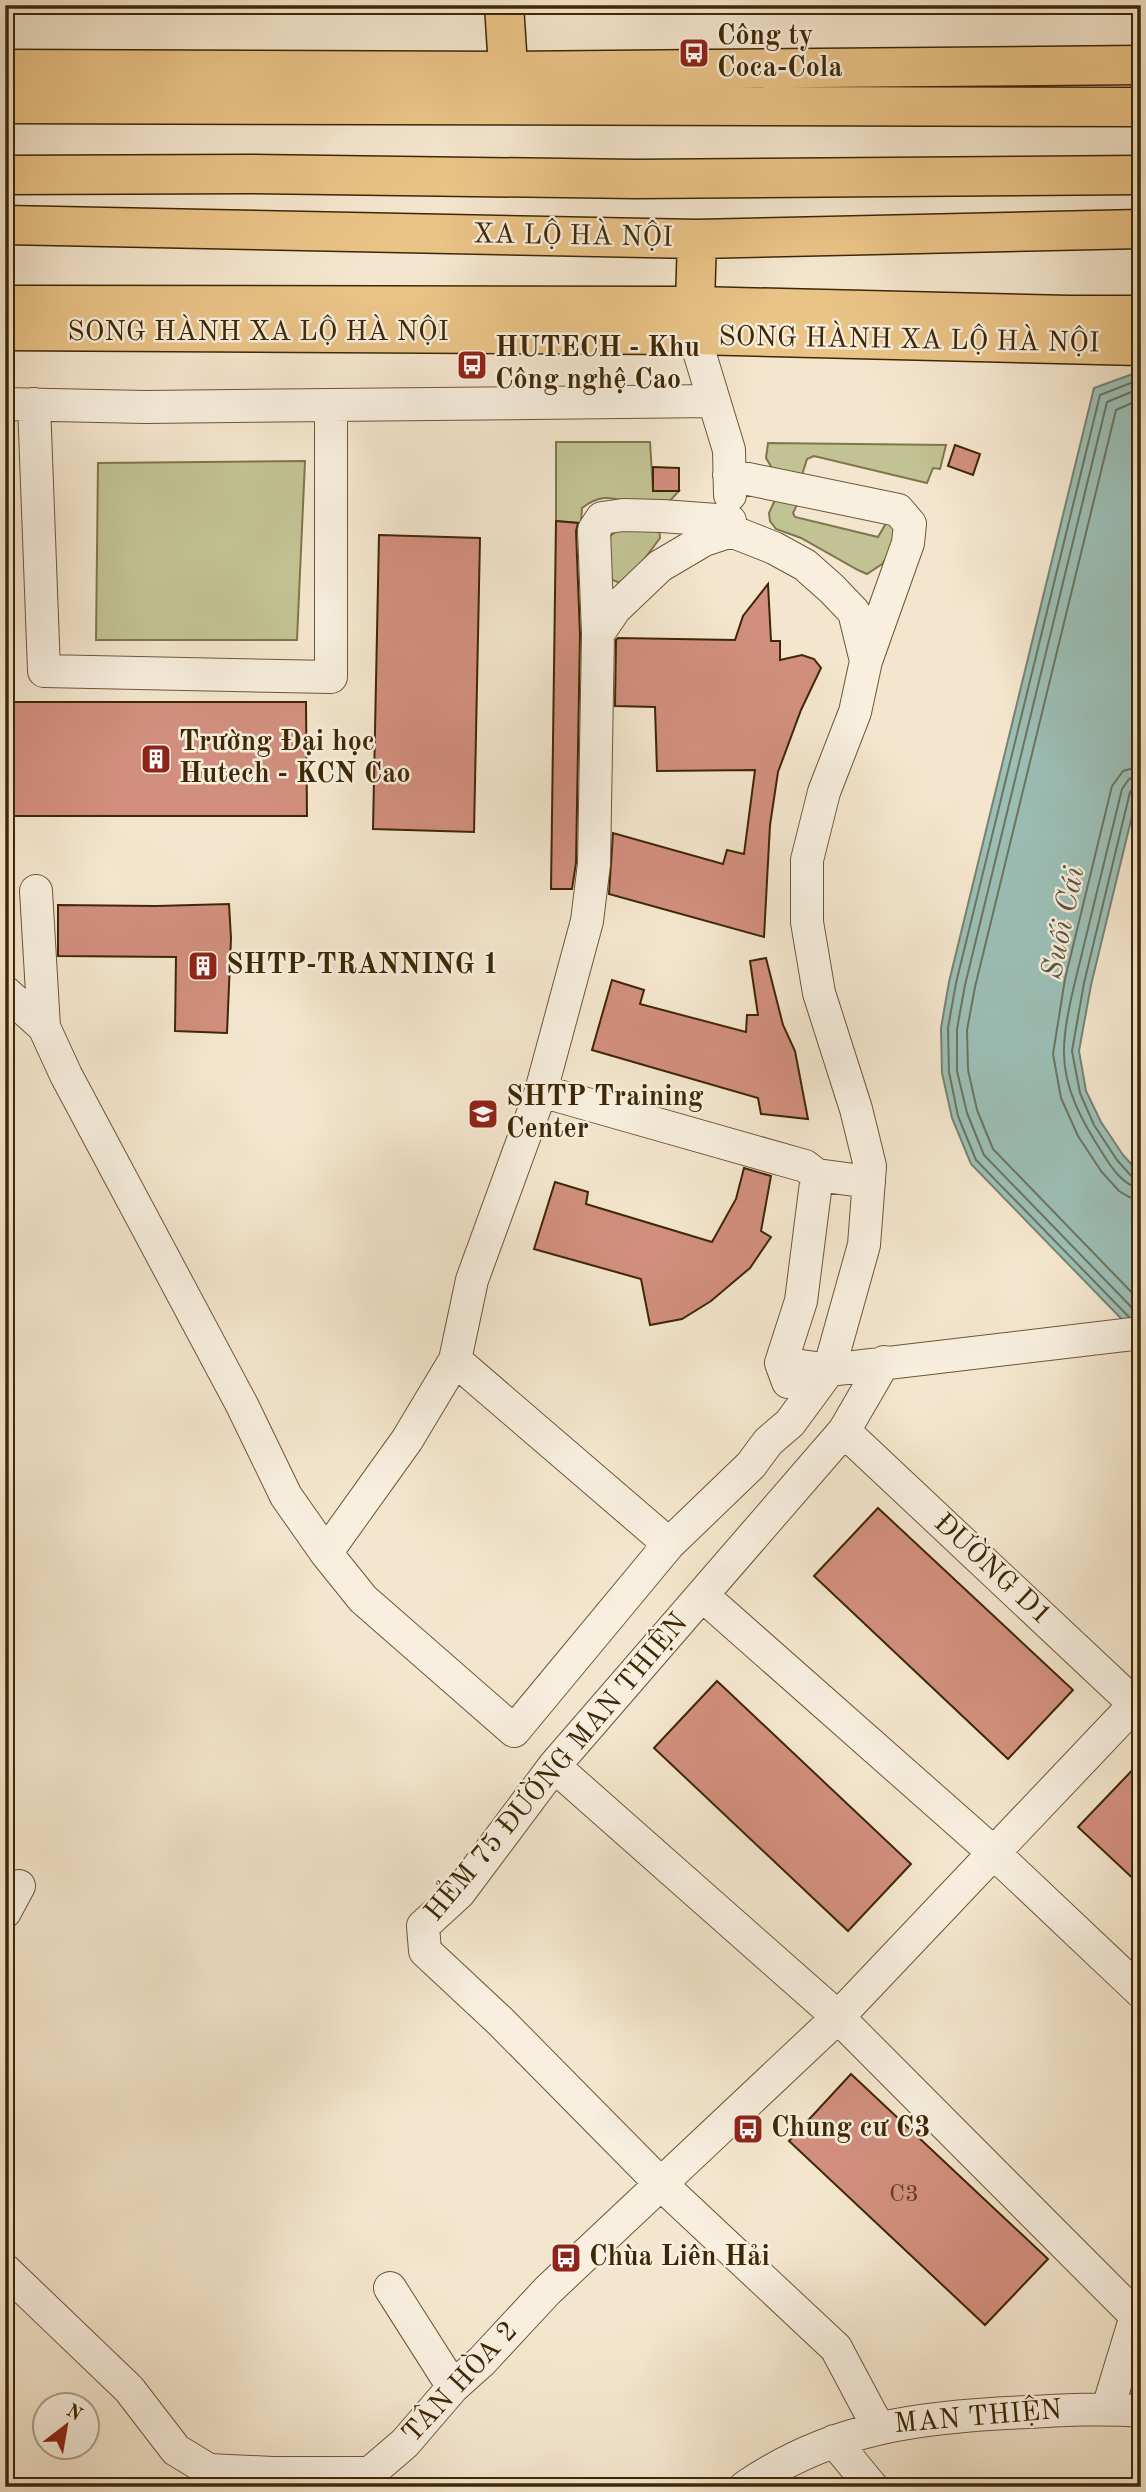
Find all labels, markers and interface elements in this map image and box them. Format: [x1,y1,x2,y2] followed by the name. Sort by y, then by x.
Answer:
[717,23,843,83] place label: Công ty Coca-Cola
[677,36,711,70] bus stop icon: Công ty Coca-Cola
[473,216,673,253] street label: XA LỘ HÀ NỘI
[67,314,449,347] street label: SONG HÀNH XA LỘ HÀ NỘI
[718,319,1100,358] street label: SONG HÀNH XA LỘ HÀ NỘI
[495,335,700,395] place label: HUTECH - Khu Công nghệ Cao
[455,348,489,382] bus stop icon: HUTECH - Khu Công nghệ Cao
[179,729,411,789] place label: Trường Đại học Hutech - KCN Cao
[139,742,173,776] building icon: Trường Đại học Hutech - KCN Cao
[1036,864,1091,982] water label: Suối Cái
[186,949,220,983] building icon: SHTP-TRANNING 1
[226,952,499,980] place label: SHTP-TRANNING 1
[506,1084,704,1144] place label: SHTP Training Center
[466,1097,500,1131] school or university icon: SHTP Training Center
[928,1505,1059,1631] street label: ĐƯỜNG D1
[416,1605,694,1927] street label: HẺM 75 ĐƯỜNG MAN THIỆN
[731,2112,765,2146] bus stop icon: Chung cư C3
[771,2115,931,2143] place label: Chung cư C3
[889,2183,919,2207] house number: C3
[549,2241,583,2275] bus stop icon: Chùa Liên Hải
[589,2244,770,2272] place label: Chùa Liên Hải
[395,2314,524,2449] street label: TÂN HÒA 2
[32,2390,102,2460] north arrow
[893,2392,1063,2439] street label: MAN THIỆN
[62,2402,85,2426] text: N

